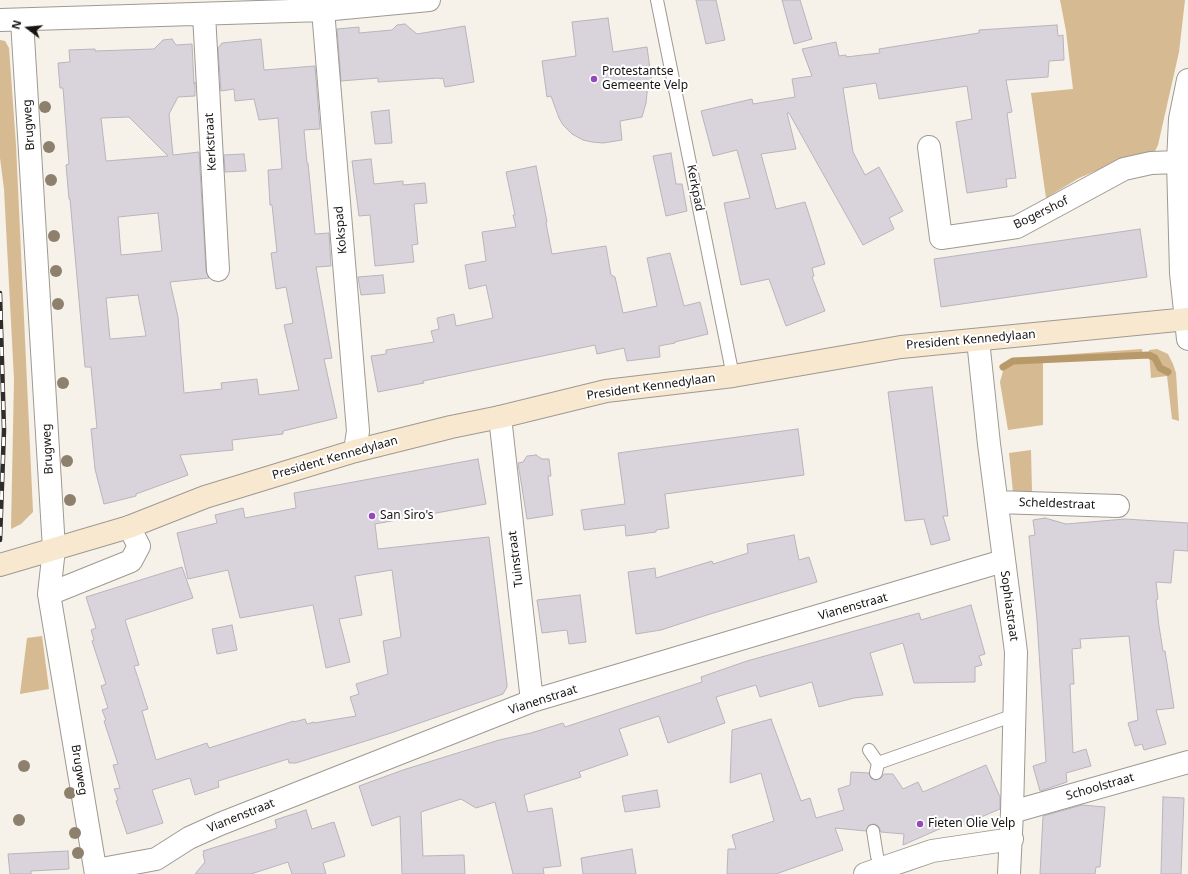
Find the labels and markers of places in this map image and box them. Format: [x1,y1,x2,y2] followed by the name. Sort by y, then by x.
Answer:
[602,65,688,93] place label: Protestantse Gemeente Velp
[589,74,599,84] marker: Protestantse Gemeente Velp
[380,509,433,523] place label: San Siro's
[367,511,377,521] marker: San Siro's
[928,817,1015,831] place label: Fieten Olie Velp
[915,819,925,829] marker: Fieten Olie Velp

